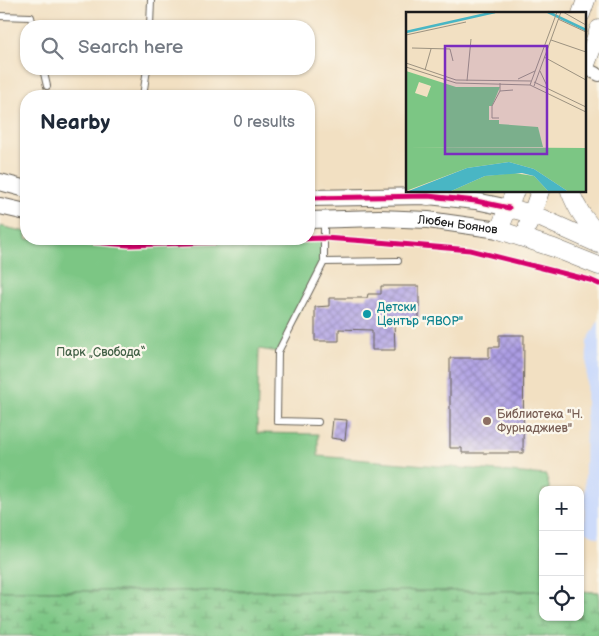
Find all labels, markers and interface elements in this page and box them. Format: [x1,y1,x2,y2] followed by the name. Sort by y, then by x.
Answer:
[406,12,586,192] inset map
[20,20,315,75] search box
[38,34,66,62] icon: search
[78,36,183,59] text: Search here
[40,110,110,135] text: Nearby
[233,113,295,132] text: 0 results
[416,213,499,238] street label: Любен Боянов
[377,300,463,329] place label: Детски Център "ЯВОР"
[361,308,373,320] marker: Детски Център "ЯВОР"
[56,345,146,360] park label: Парк „Свобода“
[497,407,583,436] place label: Библиотека "Н. Фурнаджиев"
[481,415,493,427] marker: Библиотека "Н. Фурнаджиев"
[539,486,584,621] map controls
[539,486,584,531] button: +
[539,531,584,576] button: −
[539,576,584,621] button: locate

